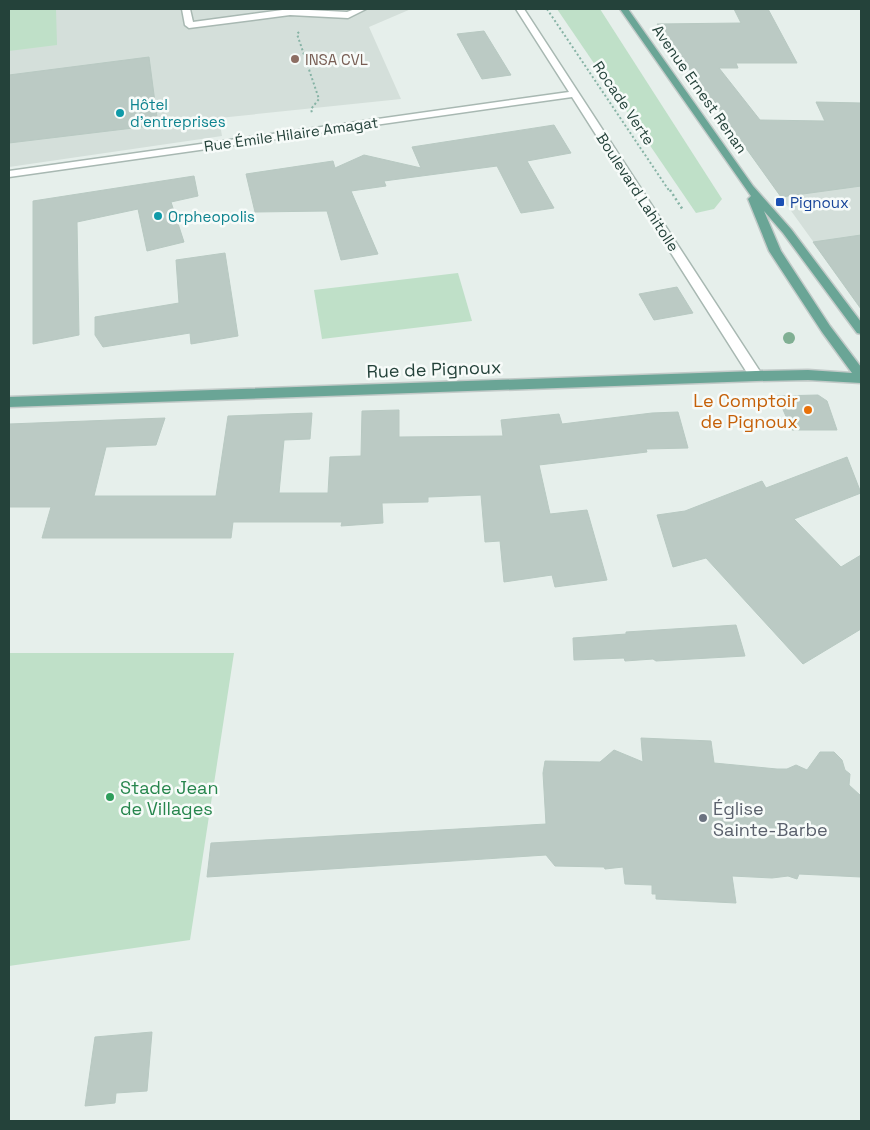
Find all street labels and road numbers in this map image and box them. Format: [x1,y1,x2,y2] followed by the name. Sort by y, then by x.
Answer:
[648,21,752,157] street label: Avenue Ernest Renan
[589,57,659,149] street label: Rocade Verte
[203,112,379,156] street label: Rue Émile Hilaire Amagat
[593,129,684,255] street label: Boulevard Lahitolle
[366,355,502,383] street label: Rue de Pignoux

